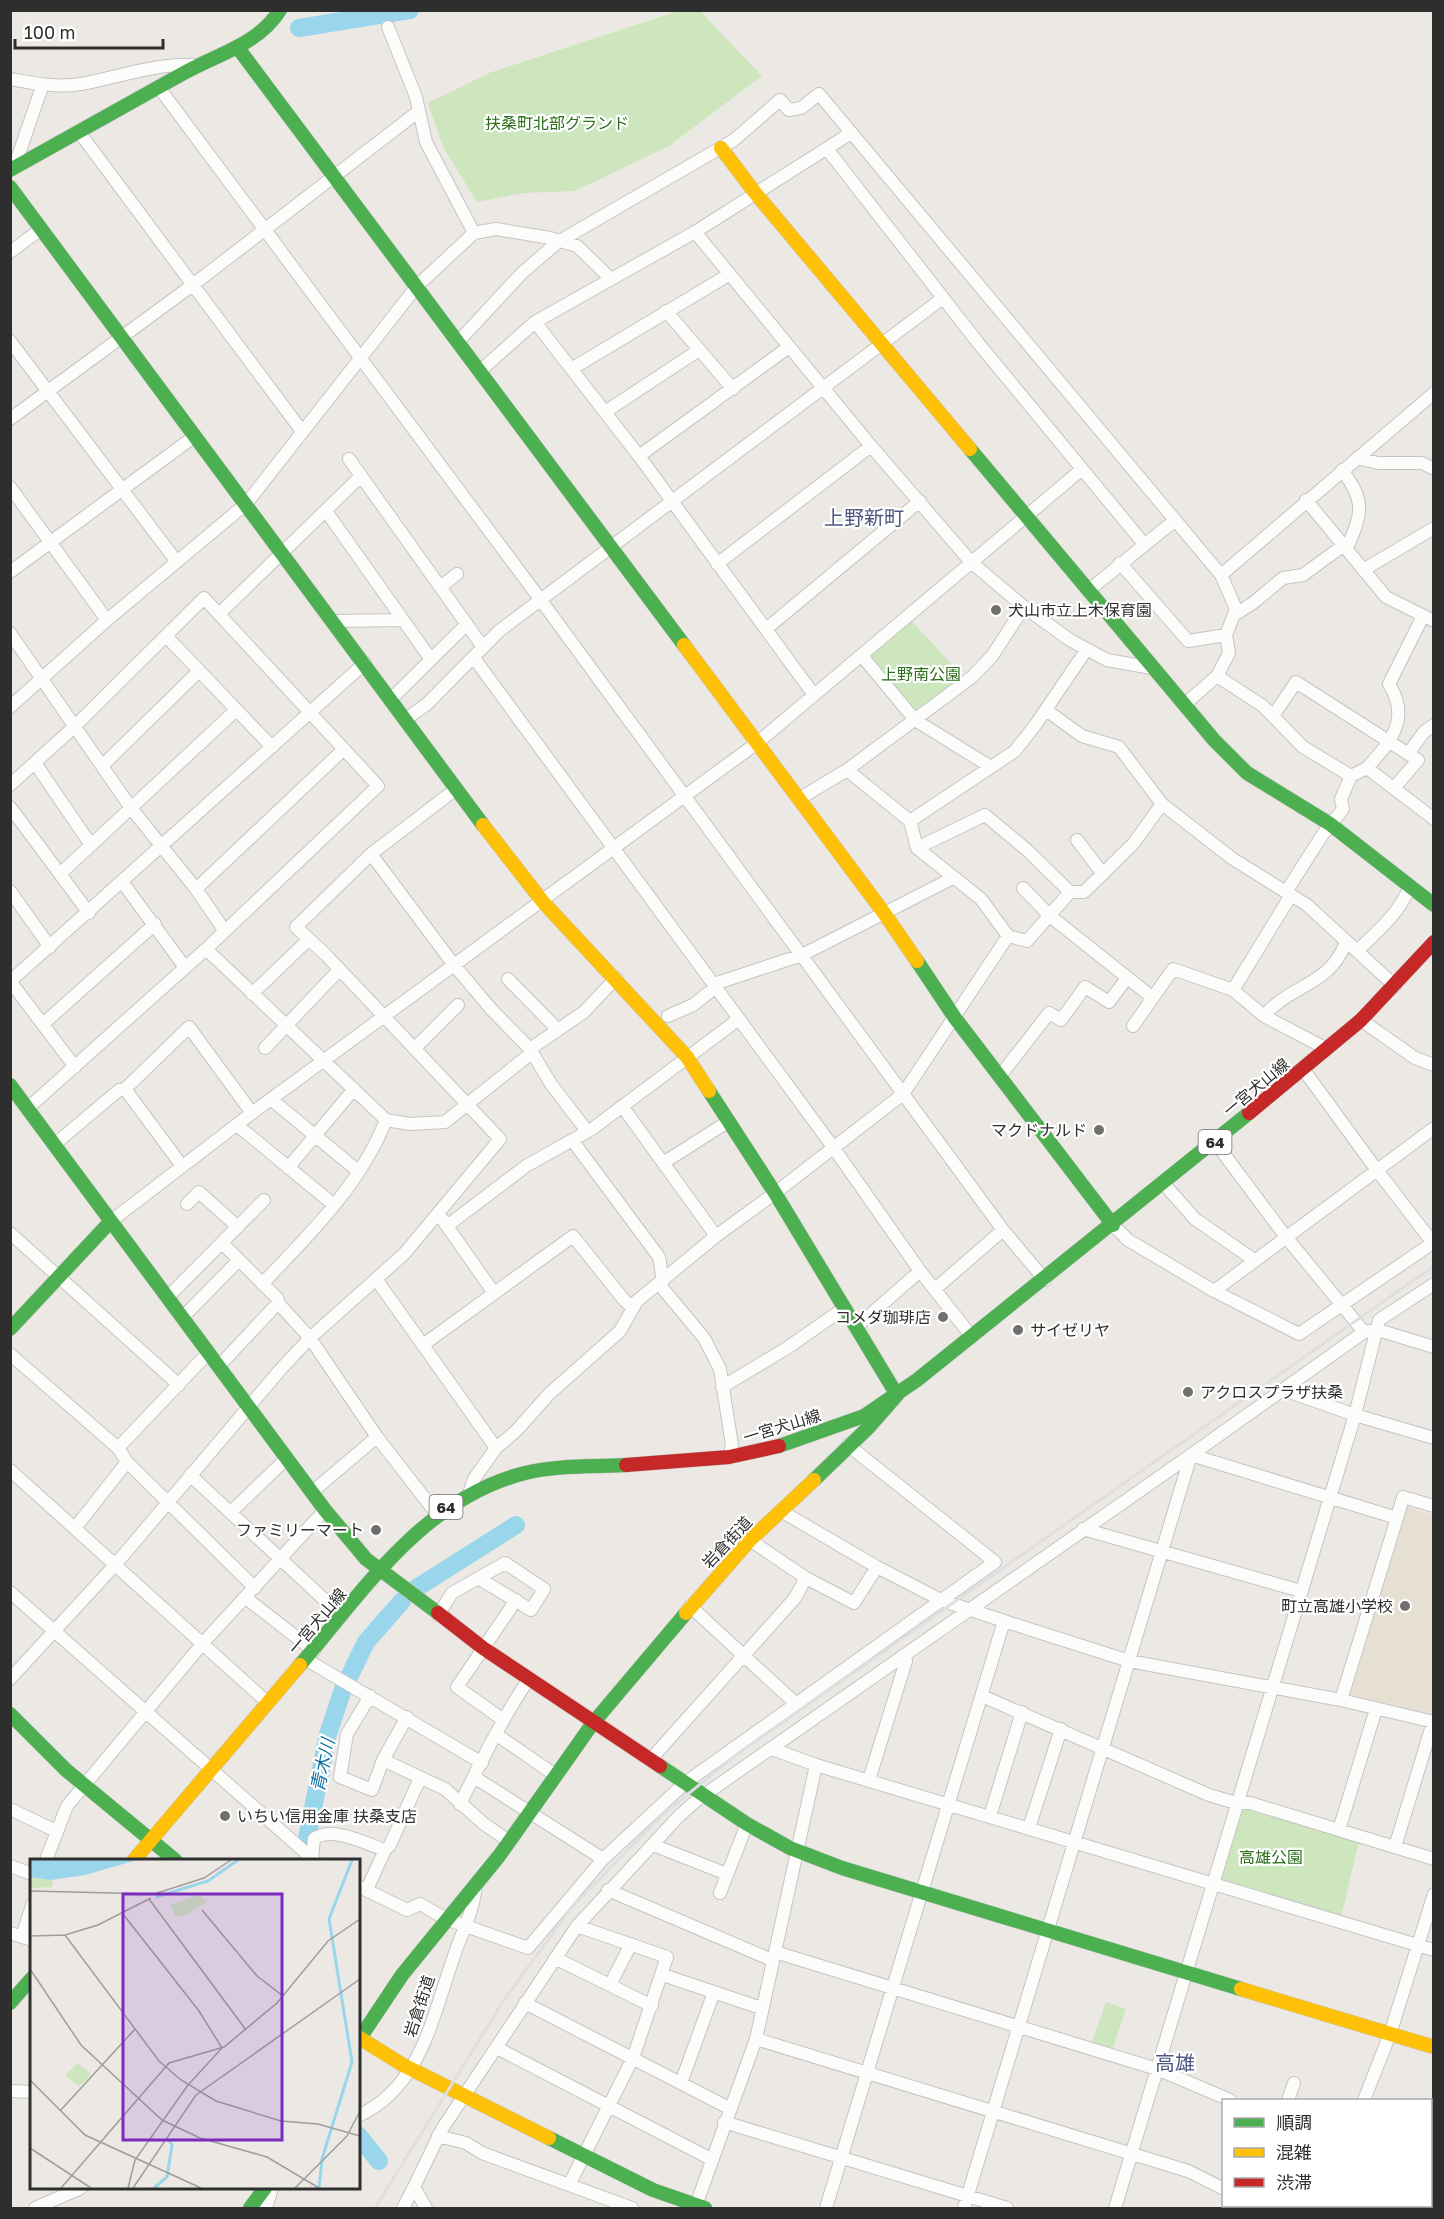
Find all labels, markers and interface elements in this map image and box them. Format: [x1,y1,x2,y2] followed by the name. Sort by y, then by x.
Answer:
[15,12,164,50] scale bar
[24,21,75,43] text: 100 m
[485,113,629,133] park label: 扶桑町北部グランド
[824,505,904,529] district label: 上野新町
[1008,600,1152,620] place label: 犬山市立上木保育園
[989,603,1003,617] marker: 犬山市立上木保育園
[881,664,961,684] park label: 上野南公園
[1219,1054,1293,1120] street label: 一宮犬山線
[991,1120,1087,1140] place label: マクドナルド
[1092,1123,1106,1137] marker: マクドナルド
[1198,1130,1232,1154] road number: 64
[835,1307,931,1327] place label: コメダ珈琲店
[936,1310,950,1324] marker: コメダ珈琲店
[1030,1320,1110,1340] place label: サイゼリヤ
[1011,1323,1025,1337] marker: サイゼリヤ
[1200,1382,1343,1402] place label: アクロスプラザ扶桑
[1181,1385,1195,1399] marker: アクロスプラザ扶桑
[741,1405,823,1447] street label: 一宮犬山線
[430,1495,462,1519] road number: 64
[698,1512,756,1572] street label: 岩倉街道
[236,1520,364,1540] place label: ファミリーマート
[369,1523,383,1537] marker: ファミリーマート
[284,1584,350,1658] street label: 一宮犬山線
[1281,1596,1393,1616] place label: 町立高雄小学校
[1398,1599,1412,1613] marker: 町立高雄小学校
[306,1734,339,1794] water label: 青木川
[237,1806,417,1826] place label: いちい信用金庫 扶桑支店
[218,1809,232,1823] marker: いちい信用金庫 扶桑支店
[1239,1847,1303,1867] park label: 高雄公園
[30,1859,360,2189] inset map
[400,1972,438,2040] street label: 岩倉街道
[1155,2050,1195,2074] district label: 高雄
[1222,2099,1432,2207] legend
[1276,2111,1312,2133] text: 順調
[1276,2141,1312,2163] text: 混雑
[1276,2171,1312,2193] text: 渋滞

